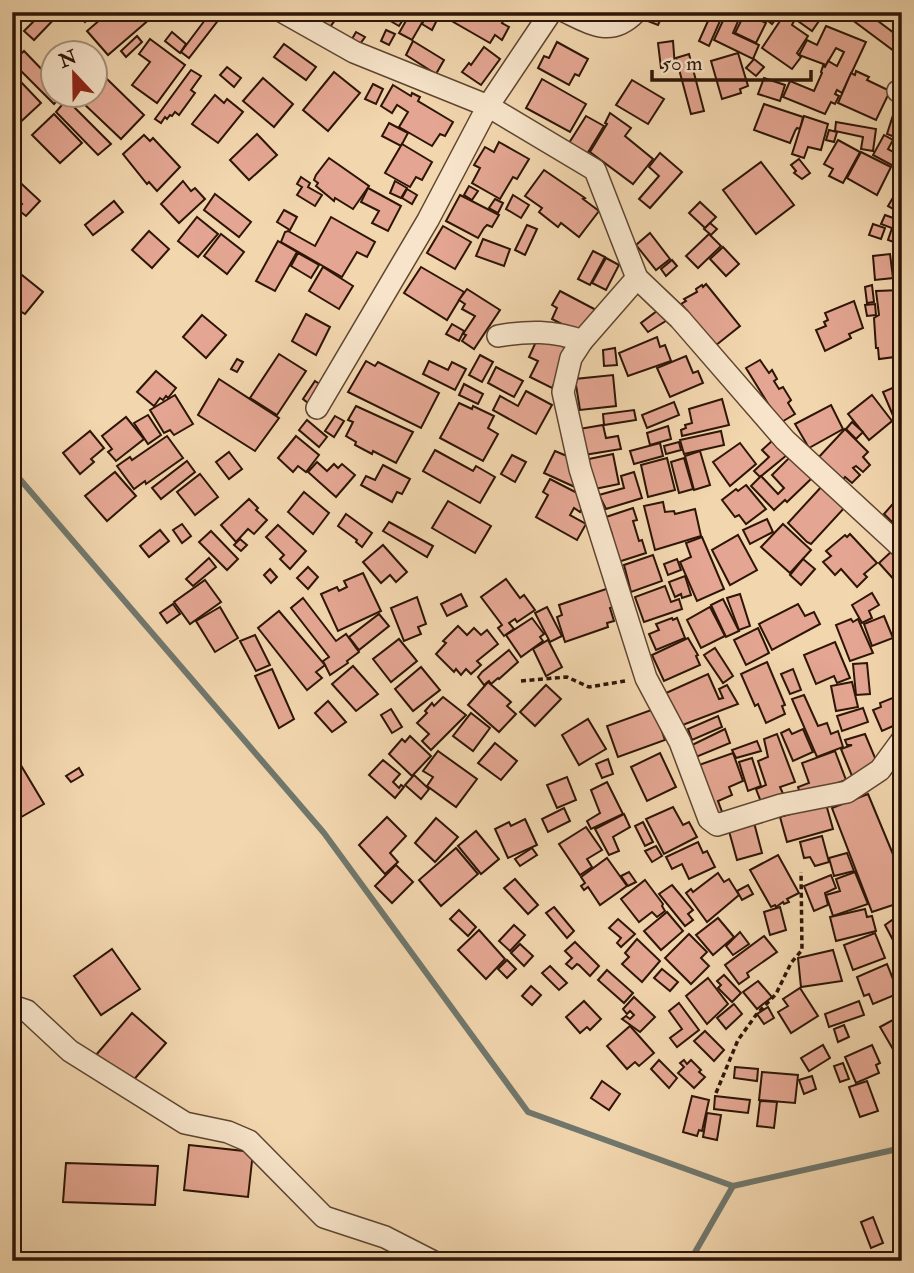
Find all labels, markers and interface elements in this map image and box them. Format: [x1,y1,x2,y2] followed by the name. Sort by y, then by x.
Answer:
[38,38,108,108] north arrow
[652,38,811,82] scale bar
[55,44,81,74] text: N
[662,50,703,77] text: 50 m

